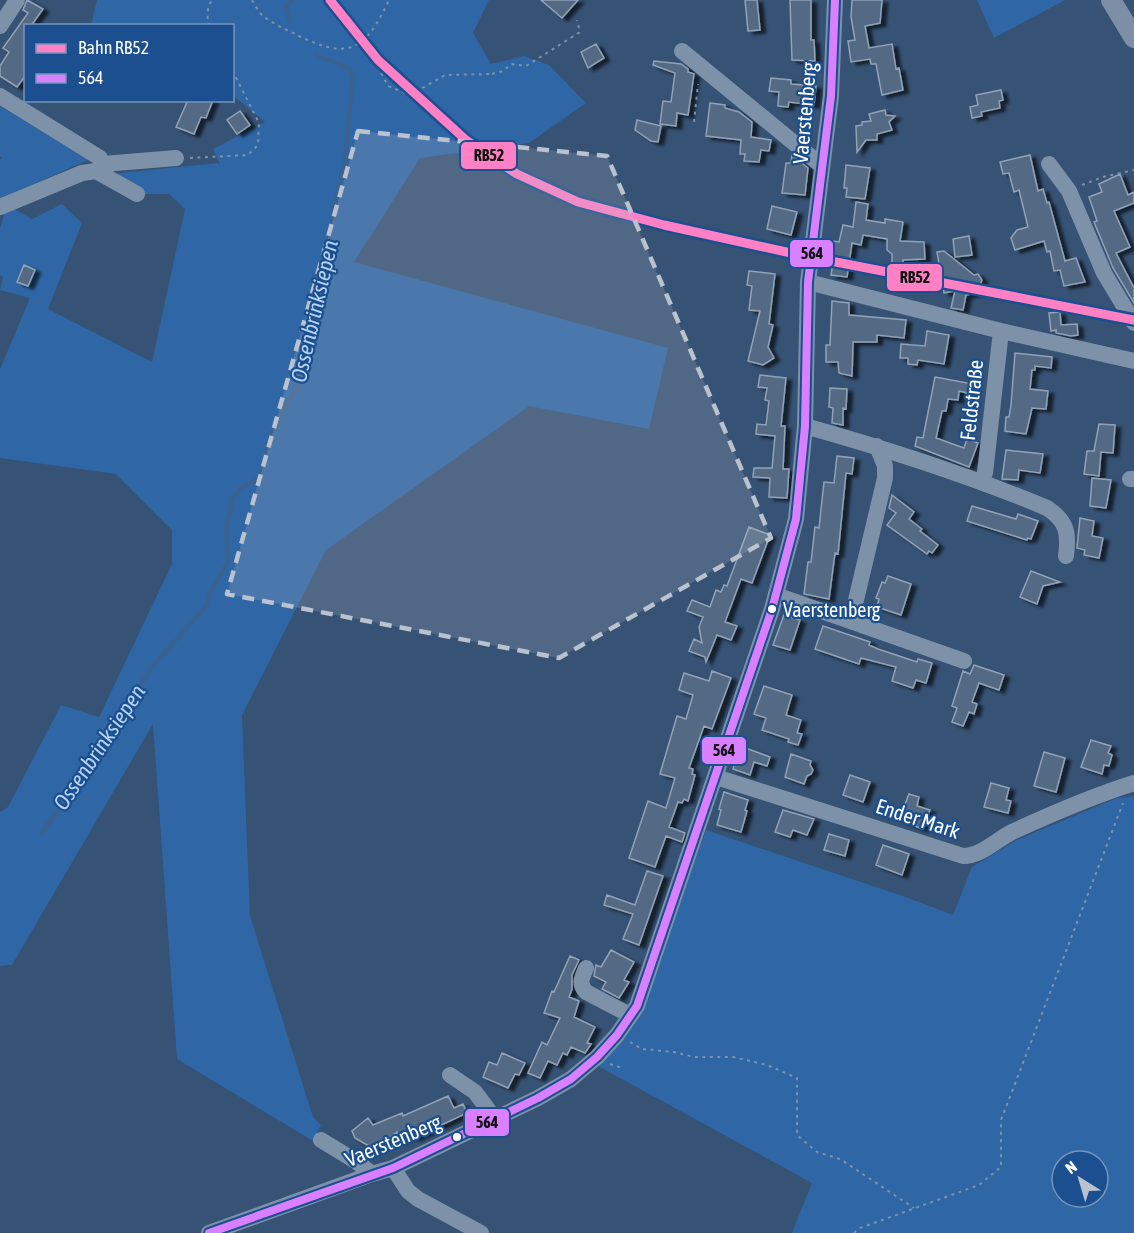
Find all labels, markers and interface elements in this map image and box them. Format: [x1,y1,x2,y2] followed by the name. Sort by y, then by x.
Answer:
[24,24,234,102] legend
[78,37,149,58] text: Bahn RB52
[788,61,820,165] street label: Vaerstenberg
[78,67,103,88] text: 564
[460,141,517,170] line badge: RB52
[474,146,504,164] text: RB52
[285,237,343,385] water label: Ossenbrinksiepen
[789,239,834,268] line badge: 564
[801,244,824,262] text: 564
[886,263,943,292] line badge: RB52
[900,268,930,286] text: RB52
[955,358,987,442] street label: Feldstraße
[783,598,881,621] place label: Vaerstenberg
[766,603,778,615] marker: Vaerstenberg
[48,679,151,814] water label: Ossenbrinksiepen
[701,736,747,765] line badge: 564
[713,741,736,759] text: 564
[873,793,963,843] street label: Ender Mark
[464,1108,510,1137] line badge: 564
[341,1109,445,1171] street label: Vaerstenberg
[476,1113,499,1131] text: 564
[451,1131,463,1143] unlabelled marker
[1050,1149,1110,1209] north arrow
[1062,1157,1080,1177] text: N

